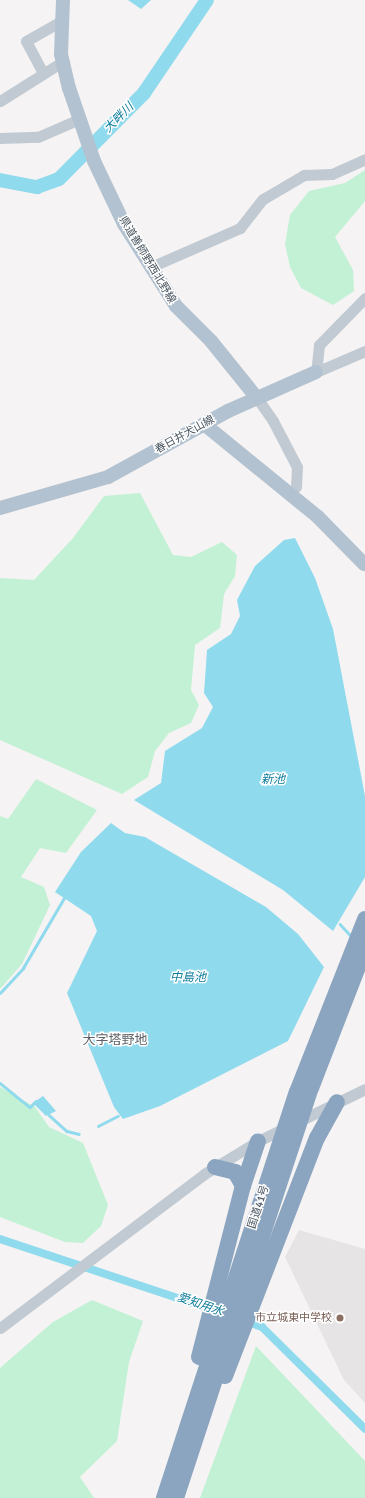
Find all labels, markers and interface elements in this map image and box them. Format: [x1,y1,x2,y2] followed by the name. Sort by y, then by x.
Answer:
[101,100,137,136] water label: 大畔川
[116,214,178,306] street label: 県道善師野西北野線
[153,413,217,457] street label: 春日井犬山線
[261,773,285,787] water label: 新池
[170,971,206,985] water label: 中島池
[83,1032,147,1048] district label: 大字塔野地
[246,1184,272,1230] street label: 国道41号
[175,1290,225,1320] water label: 愛知用水
[255,1311,332,1325] place label: 市立城東中学校
[335,1313,345,1323] marker: 市立城東中学校

